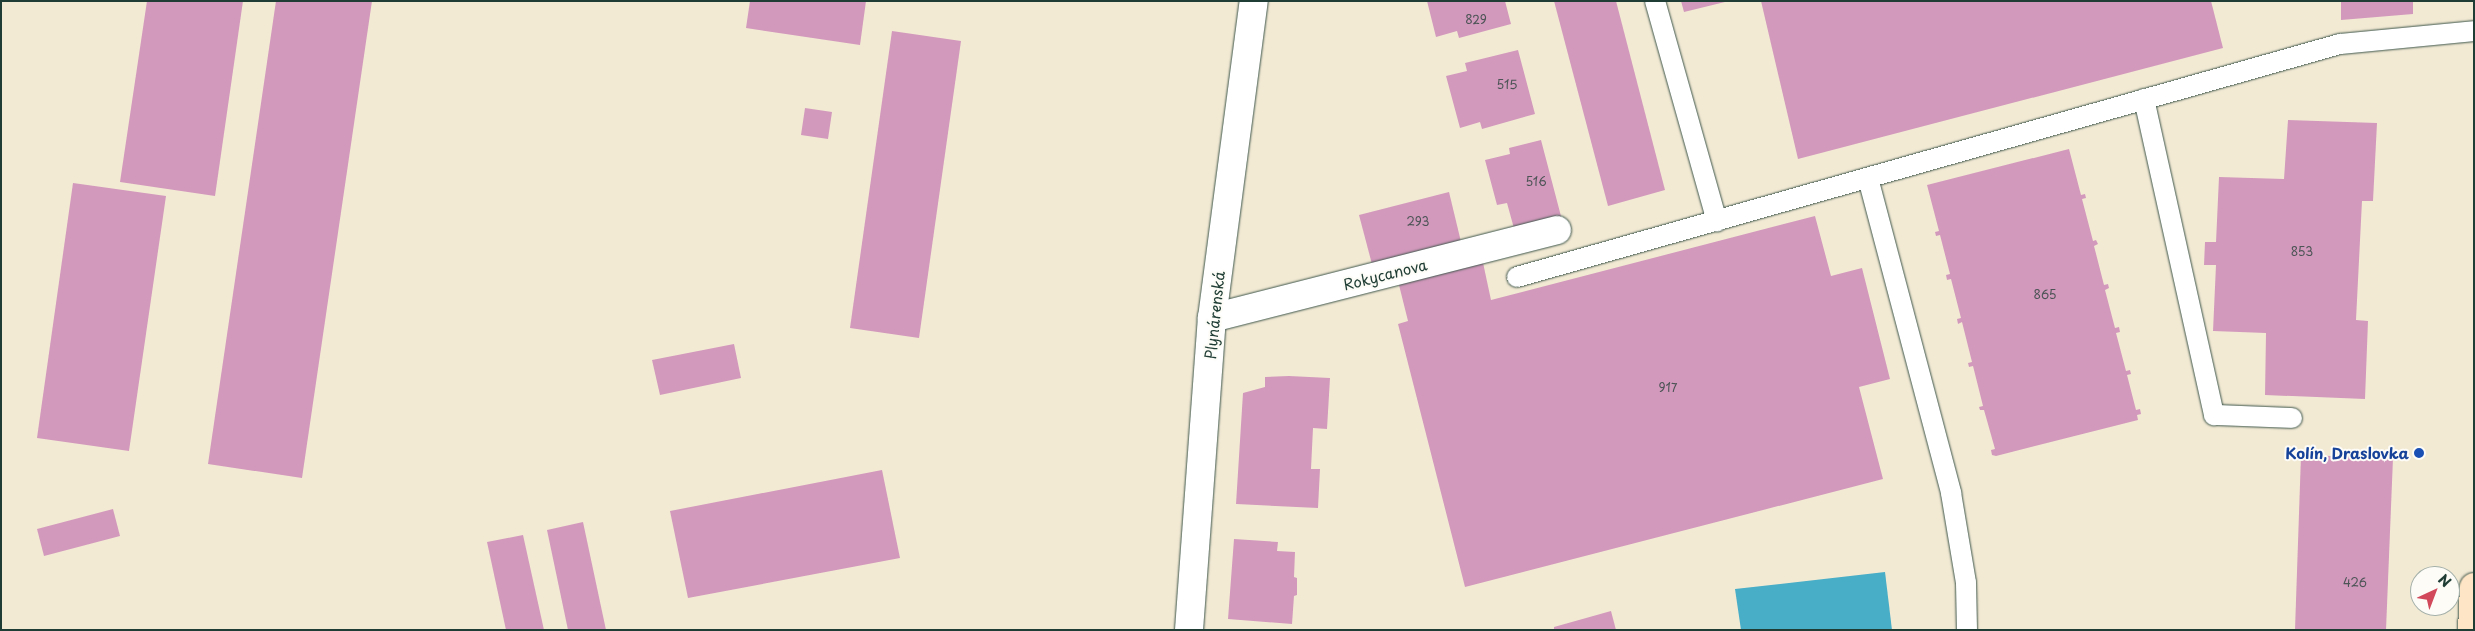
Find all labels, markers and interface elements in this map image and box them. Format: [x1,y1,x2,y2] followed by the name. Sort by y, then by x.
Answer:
[1465,13,1487,27] house number: 829
[1496,78,1518,92] house number: 515
[1525,175,1547,189] house number: 516
[1407,215,1429,229] house number: 293
[2291,245,2313,259] house number: 853
[1341,255,1429,293] street label: Rokycanova
[1200,270,1228,360] street label: Plynárenská
[2033,288,2057,302] house number: 865
[1659,381,1677,395] house number: 917
[2285,444,2409,462] place label: Kolín, Draslovka
[2413,447,2425,459] marker: Kolín, Draslovka
[2410,566,2460,616] north arrow
[2434,569,2456,592] text: N
[2343,576,2367,590] house number: 426

